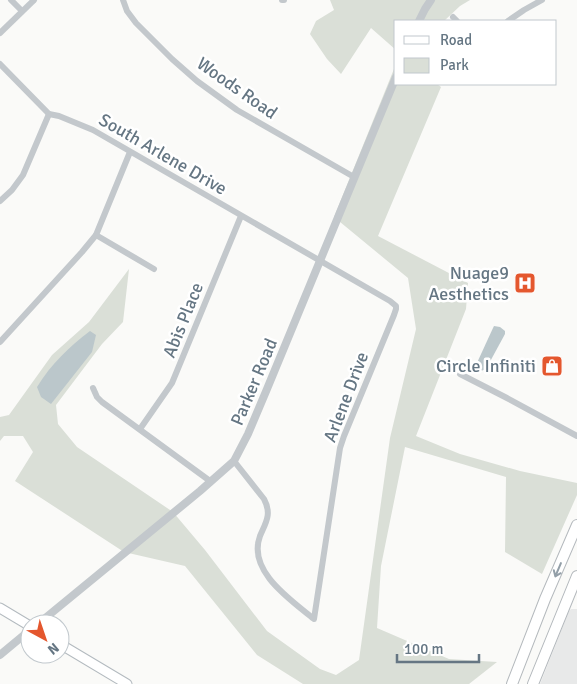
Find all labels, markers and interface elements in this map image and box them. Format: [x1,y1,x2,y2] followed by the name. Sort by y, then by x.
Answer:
[394,20,557,85] legend
[440,31,472,49] text: Road
[193,52,281,124] street label: Woods Road
[440,56,469,74] text: Park
[95,108,231,200] street label: South Arlene Drive
[428,262,509,305] place label: Nuage9 Aesthetics
[513,271,537,295] hospital icon: Nuage9 Aesthetics
[158,279,208,361] street label: Abis Place
[226,335,282,429] street label: Parker Road
[319,349,373,445] street label: Arlene Drive
[540,354,564,378] shop icon: Circle Infiniti
[436,355,536,377] place label: Circle Infiniti
[552,562,562,577] one-way arrow
[20,614,70,664] north arrow
[397,632,480,664] scale bar
[44,639,62,658] text: N
[404,640,444,658] text: 100 m

